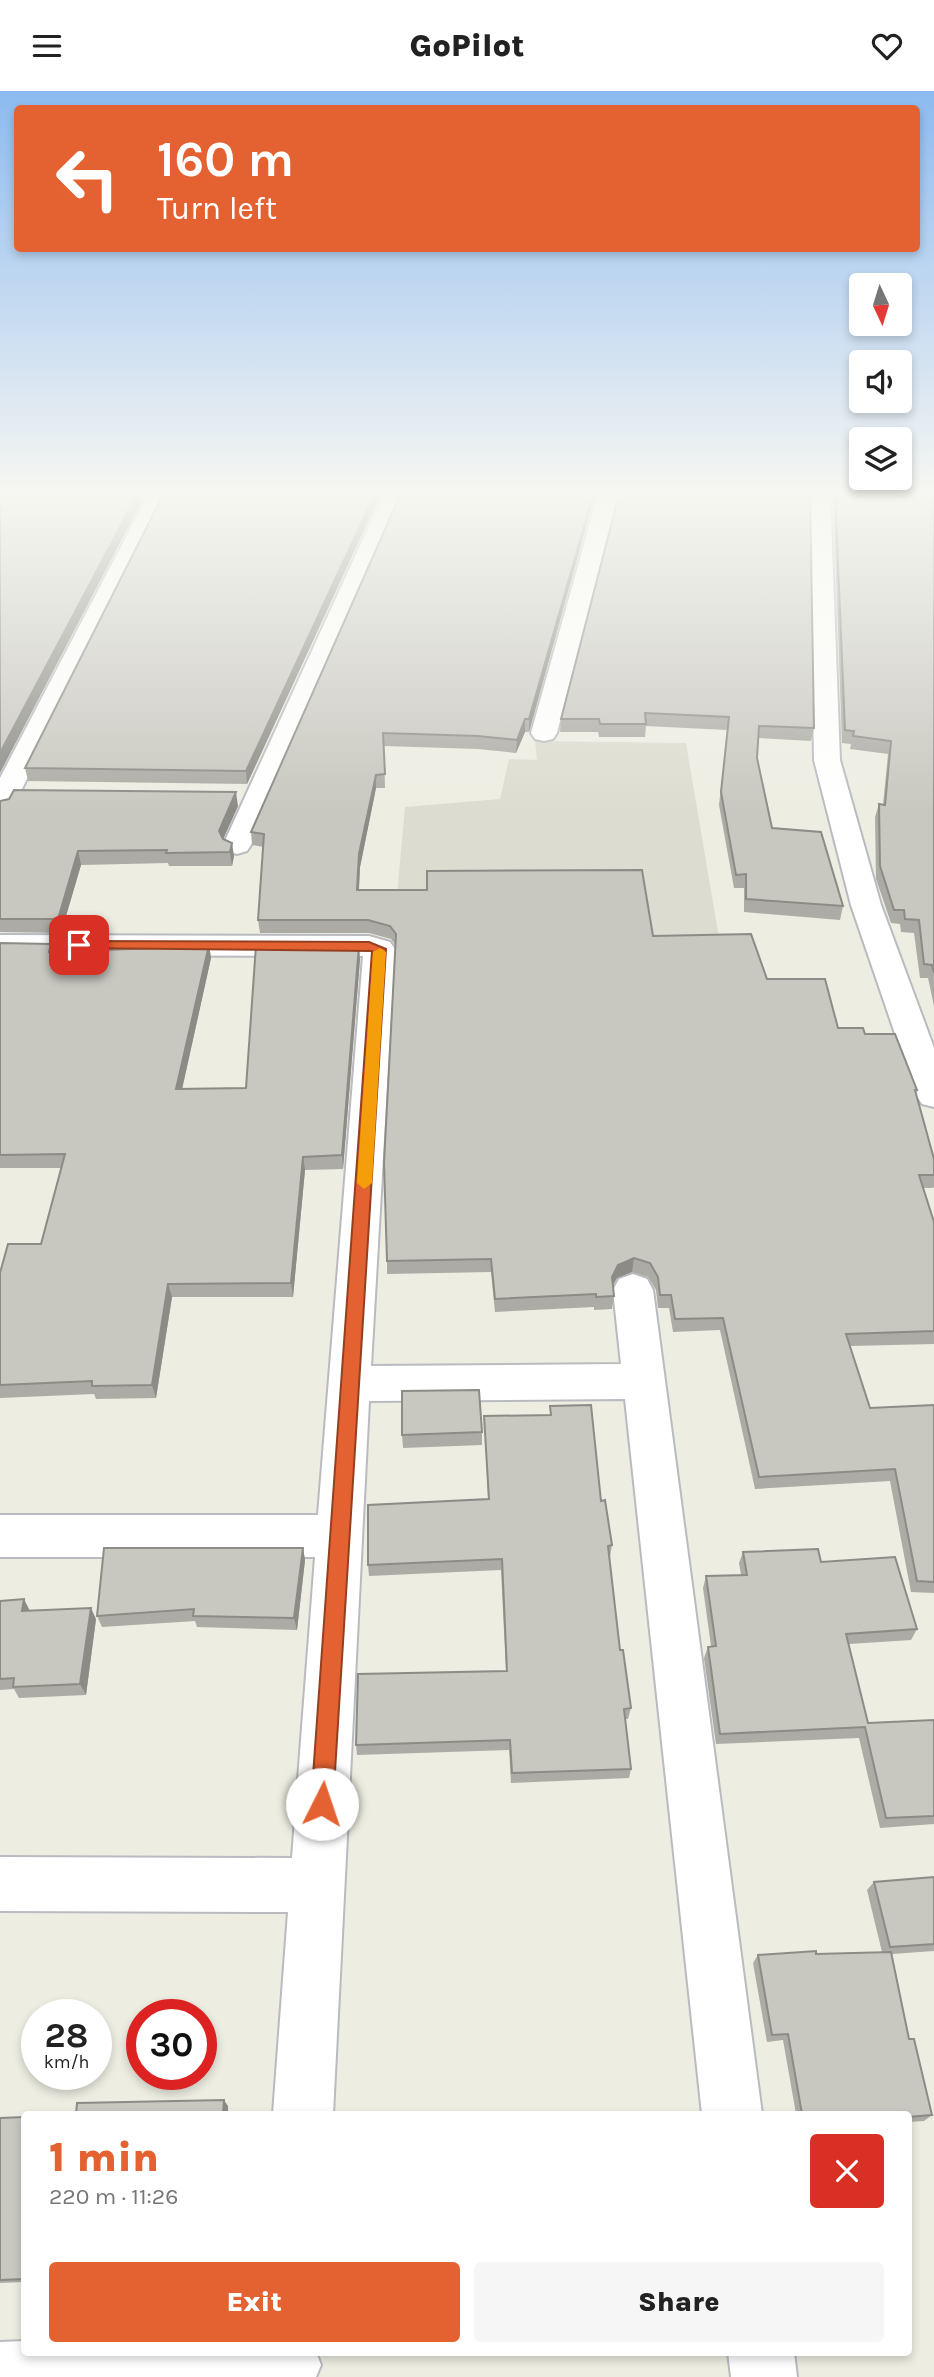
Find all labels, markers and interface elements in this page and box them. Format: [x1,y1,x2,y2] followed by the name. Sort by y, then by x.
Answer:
[28,27,66,65] icon: menu
[409,27,525,64] text: GoPilot
[868,27,906,65] icon: heart
[157,131,294,188] text: 160 m
[42,133,133,224] icon: left
[157,190,277,227] text: Turn left
[849,273,912,336] north arrow
[849,273,912,490] map controls
[849,350,912,413] button: sound
[849,427,912,490] button: layers
[49,915,109,975] pin
[60,926,98,964] icon: arrive
[285,1767,359,1841] position arrow
[126,1999,217,2090] speed limit sign: 30
[45,2015,88,2056] text: 28
[44,2051,89,2073] text: km/h
[49,2132,159,2182] text: 1 min
[810,2134,884,2208] button: close
[49,2183,178,2210] text: 220 m · 11:26
[49,2262,460,2342] button: Exit
[474,2262,884,2342] button: Share

